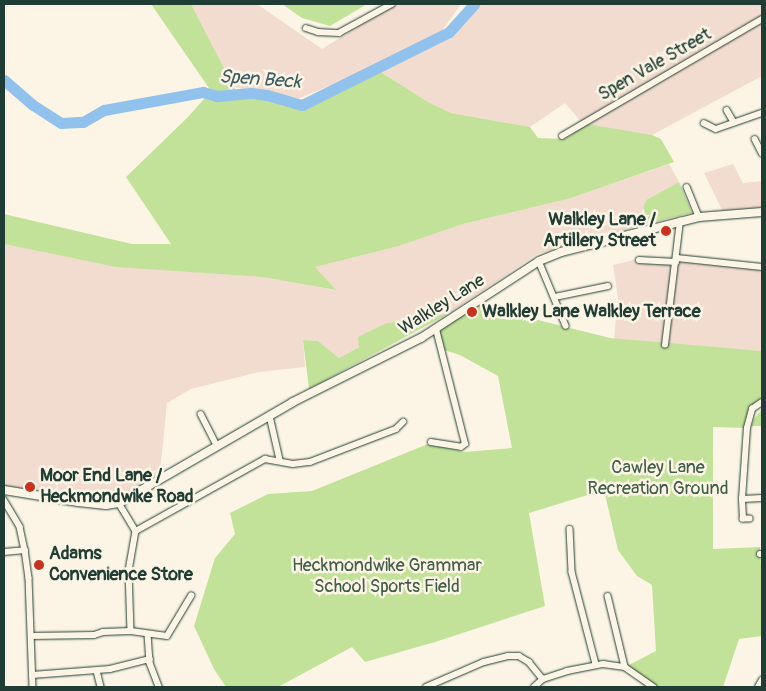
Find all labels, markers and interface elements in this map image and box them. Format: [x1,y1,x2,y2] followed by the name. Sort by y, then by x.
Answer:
[595,24,715,106] street label: Spen Vale Street
[219,66,301,94] water label: Spen Beck
[543,210,656,252] place label: Walkley Lane / Artillery Street
[660,225,672,237] marker: Walkley Lane / Artillery Street
[395,270,489,340] street label: Walkley Lane
[482,301,701,323] place label: Walkley Lane Walkley Terrace
[466,306,478,318] marker: Walkley Lane Walkley Terrace
[588,458,728,500] park label: Cawley Lane Recreation Ground
[40,466,194,508] place label: Moor End Lane / Heckmondwike Road
[24,481,36,493] marker: Moor End Lane / Heckmondwike Road
[49,544,193,586] place label: Adams Convenience Store
[292,556,482,598] park label: Heckmondwike Grammar School Sports Field
[33,559,45,571] marker: Adams Convenience Store

